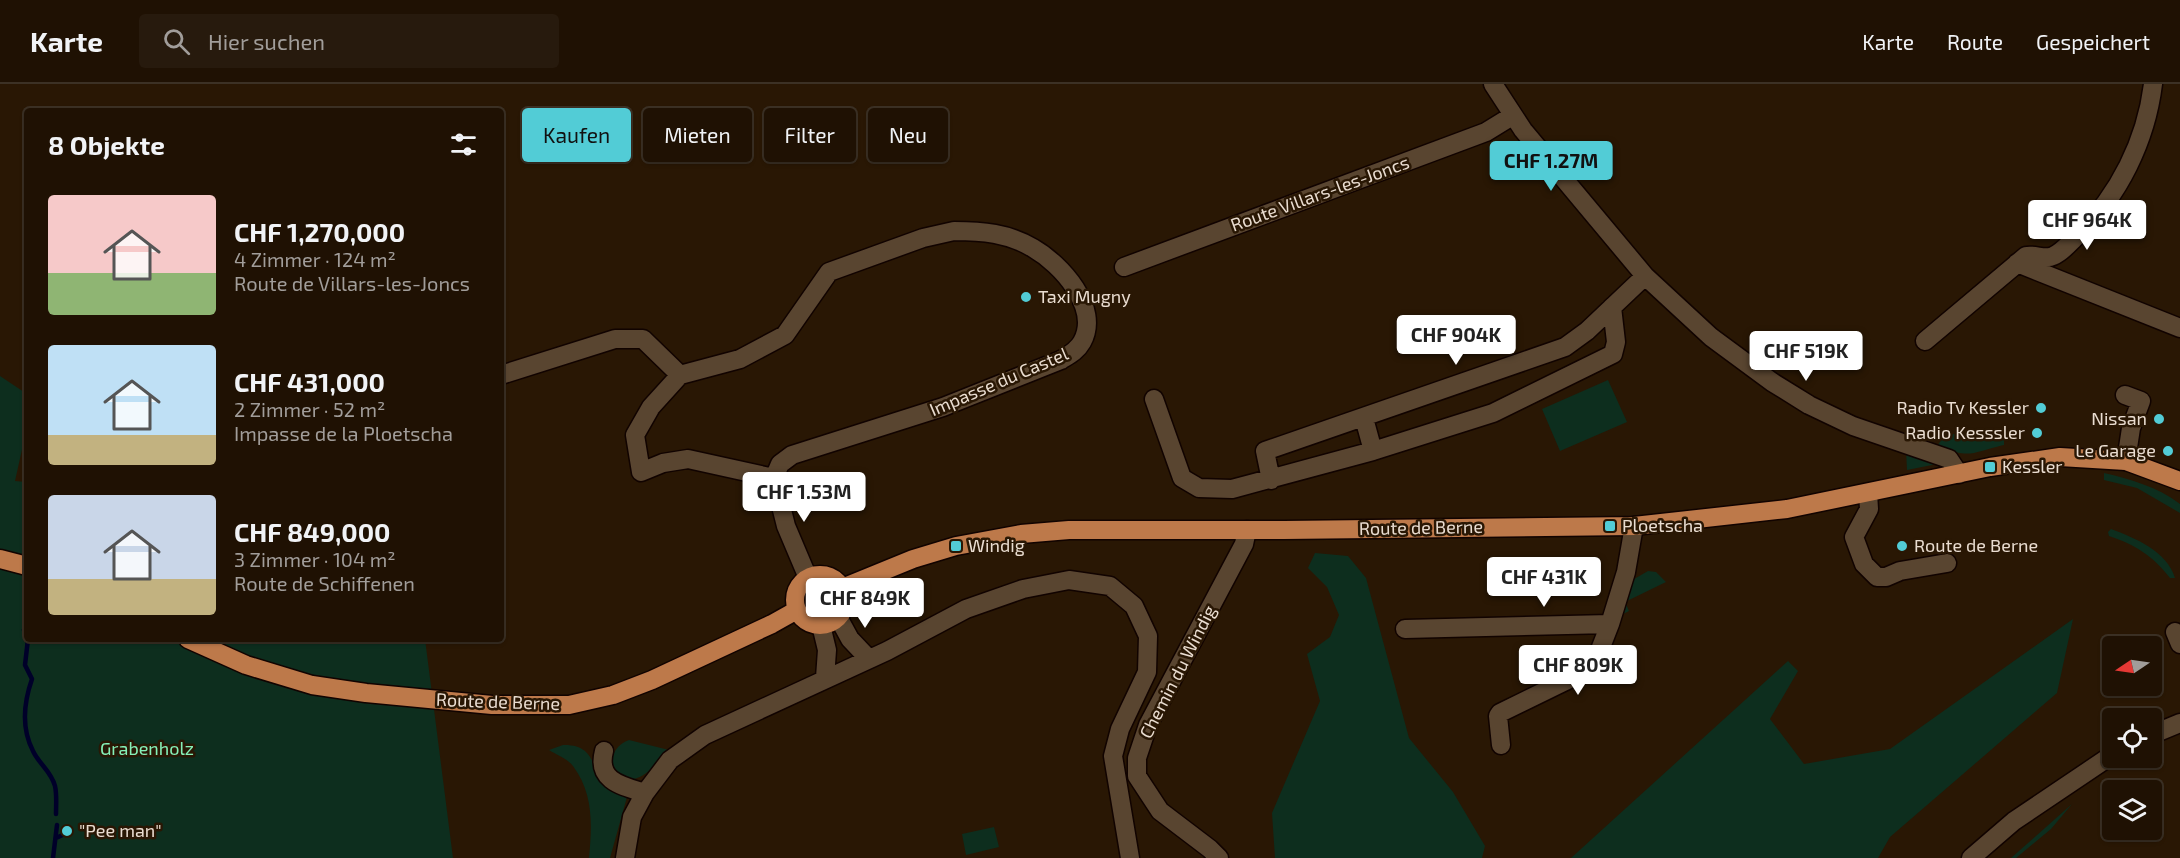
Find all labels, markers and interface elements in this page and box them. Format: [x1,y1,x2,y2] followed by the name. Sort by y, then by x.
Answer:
[139,14,559,68] search box
[30,24,103,58] text: Karte
[160,25,193,58] icon: search
[208,28,325,54] text: Hier suchen
[1862,29,1914,54] text: Karte
[1947,29,2003,54] text: Route
[2036,29,2150,54] text: Gespeichert
[522,108,631,162] chip: Kaufen
[643,108,752,162] chip: Mieten
[764,108,856,162] chip: Filter
[868,108,948,162] chip: Neu
[447,128,480,161] icon: filters
[48,129,165,160] text: 8 Objekte
[1482,141,1620,192] pin: CHF 1.27M
[1504,148,1598,172] text: CHF 1.27M
[1227,151,1412,236] street label: Route Villars-les-Joncs
[2025,200,2149,251] pin: CHF 964K
[2042,207,2132,231] text: CHF 964K
[234,216,405,247] text: CHF 1,270,000
[96,219,168,291] icon: home
[234,247,396,271] text: 4 Zimmer · 124 m²
[234,271,470,295] text: Route de Villars-les-Joncs
[1038,285,1131,307] place label: Taxi Mugny
[1019,290,1033,304] marker: Taxi Mugny
[1394,315,1518,366] pin: CHF 904K
[1411,322,1501,346] text: CHF 904K
[1744,331,1868,382] pin: CHF 519K
[1764,338,1848,362] text: CHF 519K
[926,342,1072,420] street label: Impasse du Castel
[234,366,385,397] text: CHF 431,000
[96,369,168,441] icon: home
[1896,396,2029,418] place label: Radio Tv Kessler
[234,397,385,421] text: 2 Zimmer · 52 m²
[2034,401,2048,415] marker: Radio Tv Kessler
[2091,407,2147,429] place label: Nissan
[2152,412,2166,426] marker: Nissan
[234,421,453,445] text: Impasse de la Ploetscha
[1905,421,2025,443] place label: Radio Kesssler
[2030,426,2044,440] marker: Radio Kesssler
[2075,439,2156,461] place label: Le Garage
[2161,444,2175,458] marker: Le Garage
[2002,455,2063,477] place label: Kessler
[1983,460,1997,474] marker: Kessler
[735,472,873,523] pin: CHF 1.53M
[757,479,851,503] text: CHF 1.53M
[1622,514,1703,536] place label: Ploetscha
[1359,515,1483,539] street label: Route de Berne
[234,516,391,547] text: CHF 849,000
[96,519,168,591] icon: home
[1603,519,1617,533] marker: Ploetscha
[968,534,1025,556] place label: Windig
[1914,534,2038,556] place label: Route de Berne
[949,539,963,553] marker: Windig
[1895,539,1909,553] marker: Route de Berne
[234,547,395,571] text: 3 Zimmer · 104 m²
[1482,557,1606,608] pin: CHF 431K
[1501,564,1587,588] text: CHF 431K
[234,571,415,595] text: Route de Schiffenen
[803,578,927,629] pin: CHF 849K
[820,585,910,609] text: CHF 849K
[1134,601,1220,742] street label: Chemin du Windig
[2102,636,2162,696] north arrow
[2102,636,2162,840] map controls
[1516,645,1640,696] pin: CHF 809K
[1533,652,1623,676] text: CHF 809K
[436,688,560,714] street label: Route de Berne
[2102,708,2162,768] button: locate
[100,737,194,759] park label: Grabenholz
[2102,780,2162,840] button: layers
[79,819,162,841] place label: "Pee man"
[60,824,74,838] marker: "Pee man"

